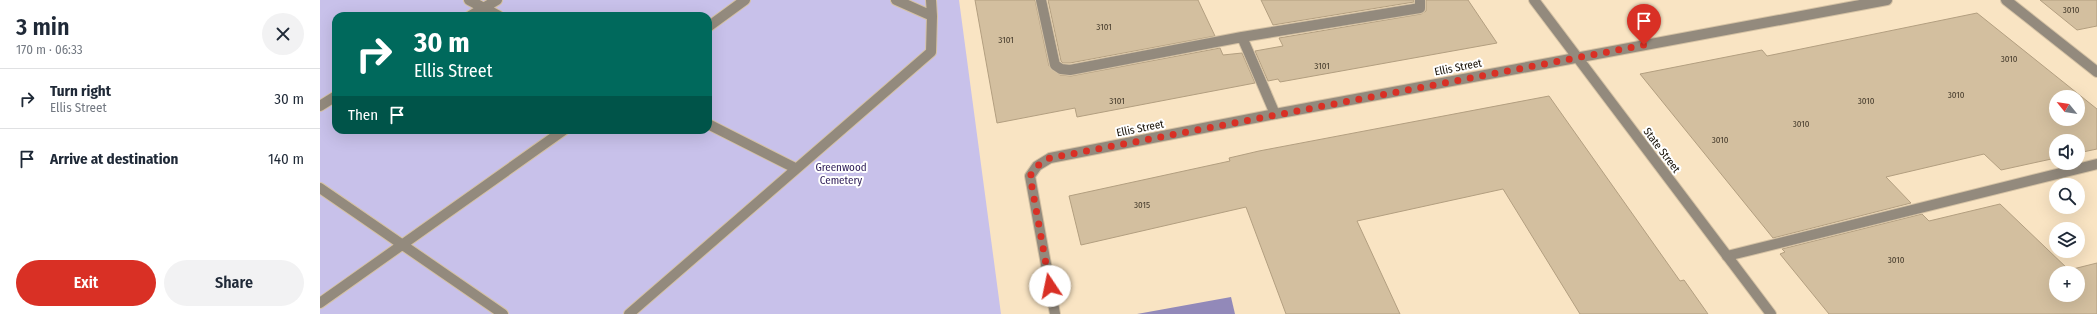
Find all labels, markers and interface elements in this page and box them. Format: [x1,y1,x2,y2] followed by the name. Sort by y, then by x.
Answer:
[1627,4,1661,45] pin
[2063,5,2080,15] house number: 3010
[1633,10,1655,32] icon: arrive
[16,13,70,41] text: 3 min
[262,13,304,55] button: close
[1096,22,1112,32] house number: 3101
[414,26,470,59] text: 30 m
[348,28,400,80] icon: right
[998,35,1014,45] house number: 3101
[16,42,83,57] text: 170 m · 06:33
[2001,54,2018,64] house number: 3010
[1433,56,1483,78] street label: Ellis Street
[414,60,493,82] text: Ellis Street
[1314,61,1330,71] house number: 3101
[50,82,111,100] text: Turn right
[16,88,38,110] icon: right
[274,90,304,108] text: 30 m
[1948,90,1965,100] house number: 3010
[2049,90,2085,126] north arrow
[2049,90,2085,302] map controls
[1109,96,1125,106] house number: 3101
[1858,96,1875,106] house number: 3010
[50,100,107,115] text: Ellis Street
[386,104,408,126] icon: arrive
[348,106,378,124] text: Then
[1115,117,1165,139] street label: Ellis Street
[1793,119,1810,129] house number: 3010
[1640,125,1683,176] street label: State Street
[2049,134,2085,170] button: sound
[1712,135,1729,145] house number: 3010
[16,148,38,170] icon: arrive
[50,150,178,168] text: Arrive at destination
[268,150,304,168] text: 140 m
[815,161,867,187] park label: Greenwood Cemetery
[2049,178,2085,214] button: search
[1134,200,1150,210] house number: 3015
[2049,222,2085,258] button: layers
[1888,255,1905,265] house number: 3010
[16,260,156,306] button: Exit
[164,260,304,306] button: Share
[1029,265,1071,307] position arrow
[2049,266,2085,302] button: +

